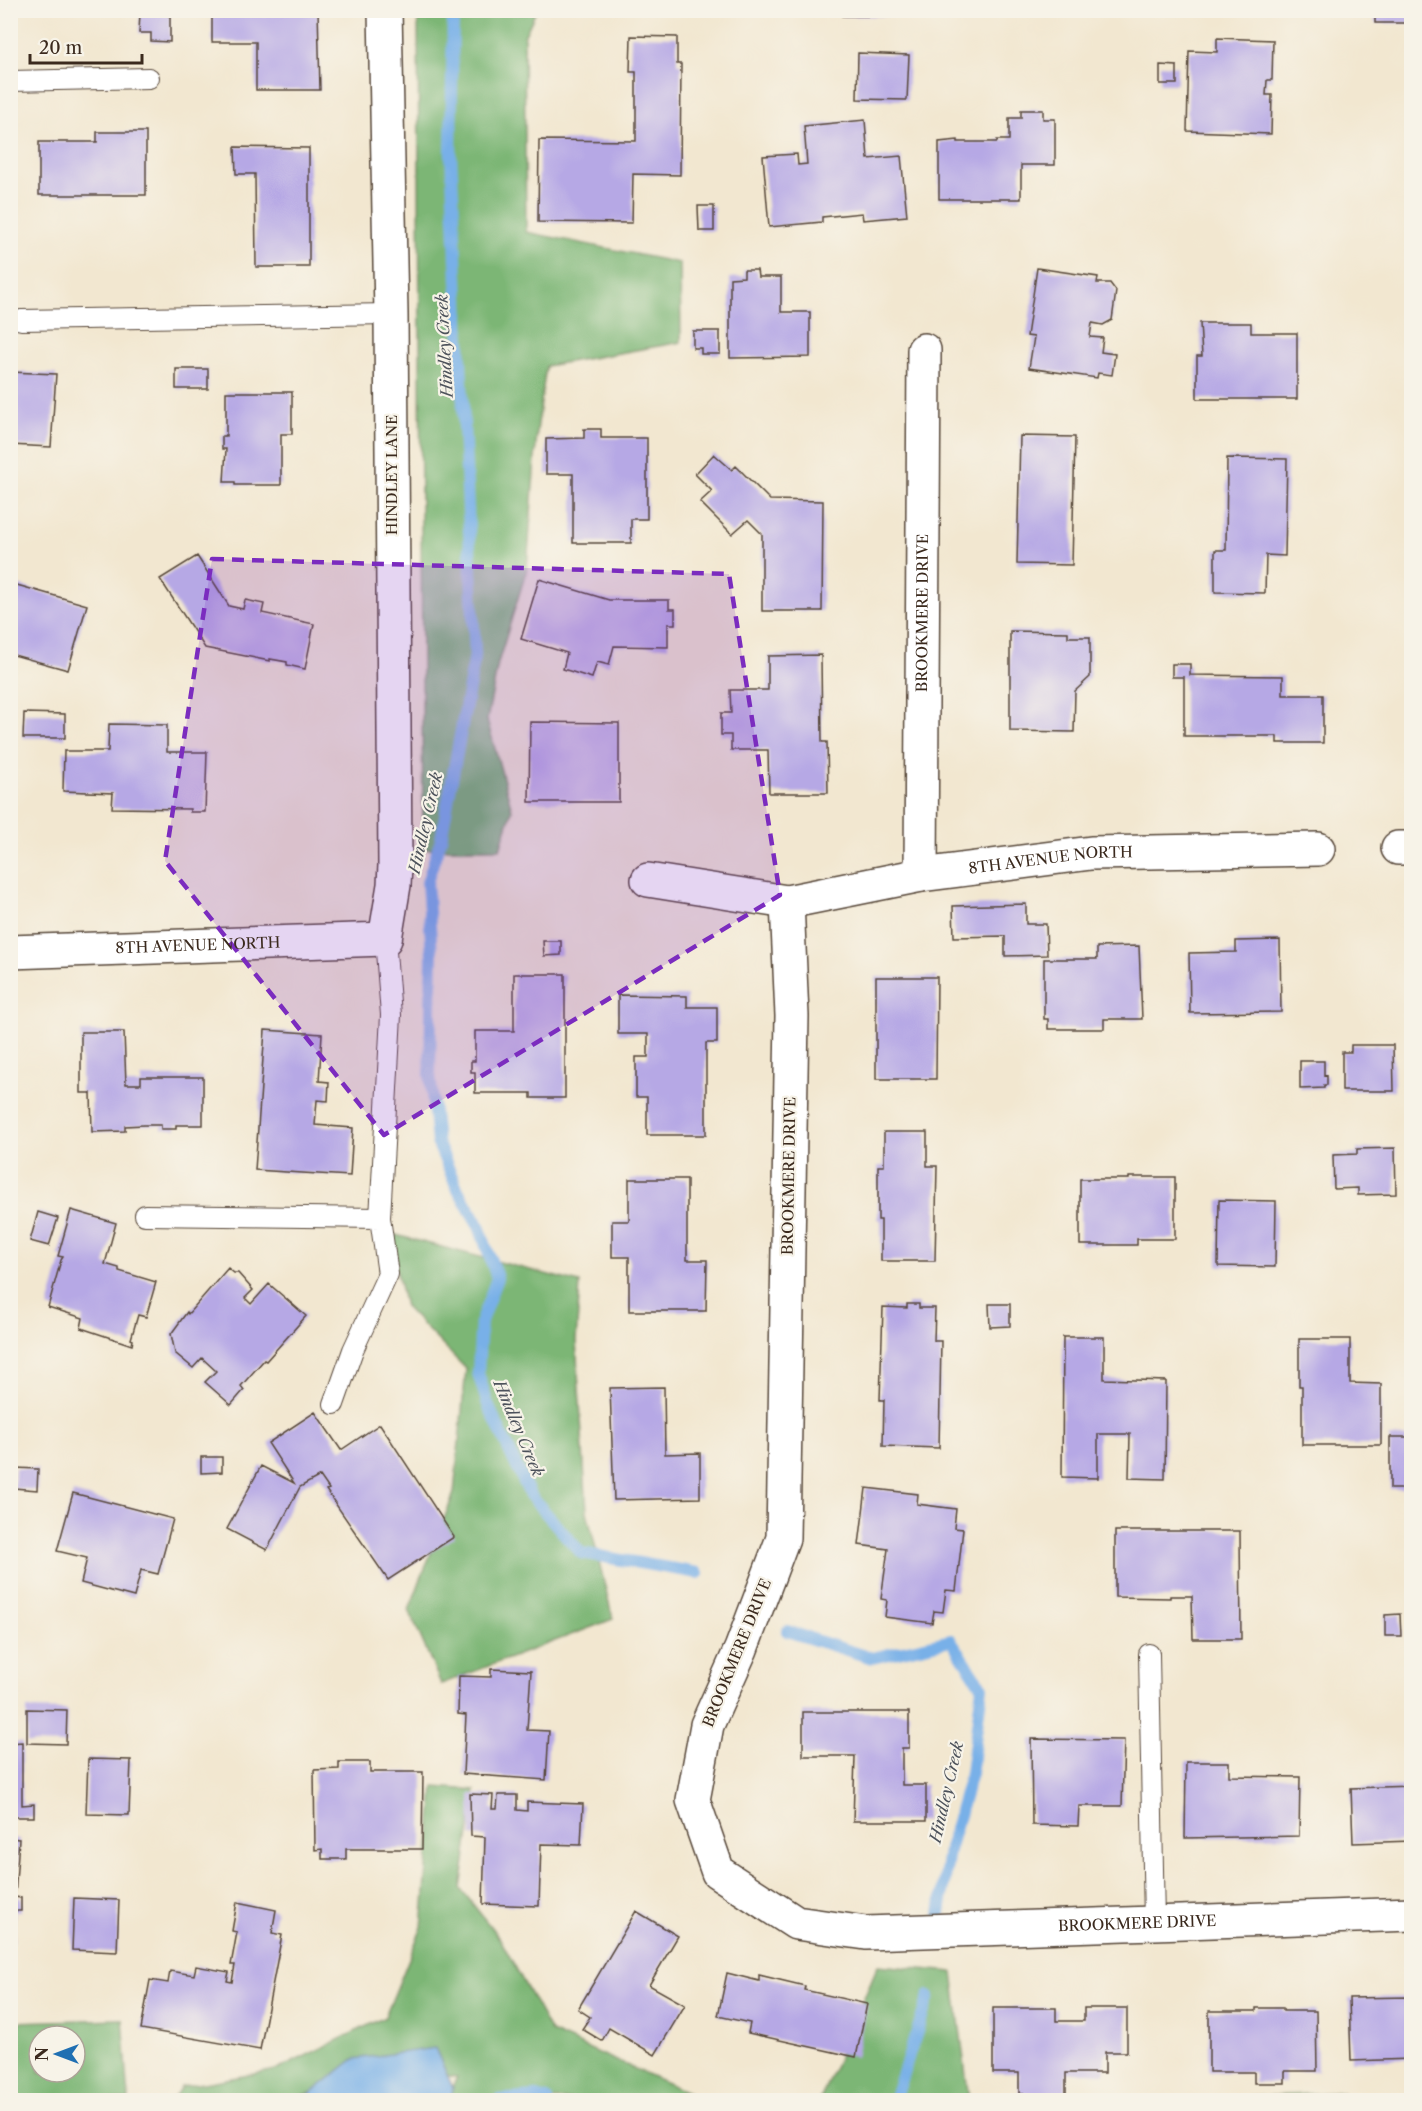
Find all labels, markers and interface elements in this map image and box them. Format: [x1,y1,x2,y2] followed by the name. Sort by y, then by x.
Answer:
[30,27,142,65] scale bar
[39,37,83,59] text: 20 m
[431,293,457,400] water label: Hindley Creek
[382,415,401,535] street label: HINDLEY LANE
[912,534,932,692] street label: BROOKMERE DRIVE
[403,770,447,878] water label: Hindley Creek
[967,842,1133,878] street label: 8TH AVENUE NORTH
[115,933,281,957] street label: 8TH AVENUE NORTH
[778,1097,799,1255] street label: BROOKMERE DRIVE
[489,1375,549,1480] water label: Hindley Creek
[698,1576,775,1730] street label: BROOKMERE DRIVE
[924,1739,968,1847] water label: Hindley Creek
[1058,1911,1217,1935] street label: BROOKMERE DRIVE
[27,2024,87,2084] north arrow
[32,2047,52,2061] text: N

